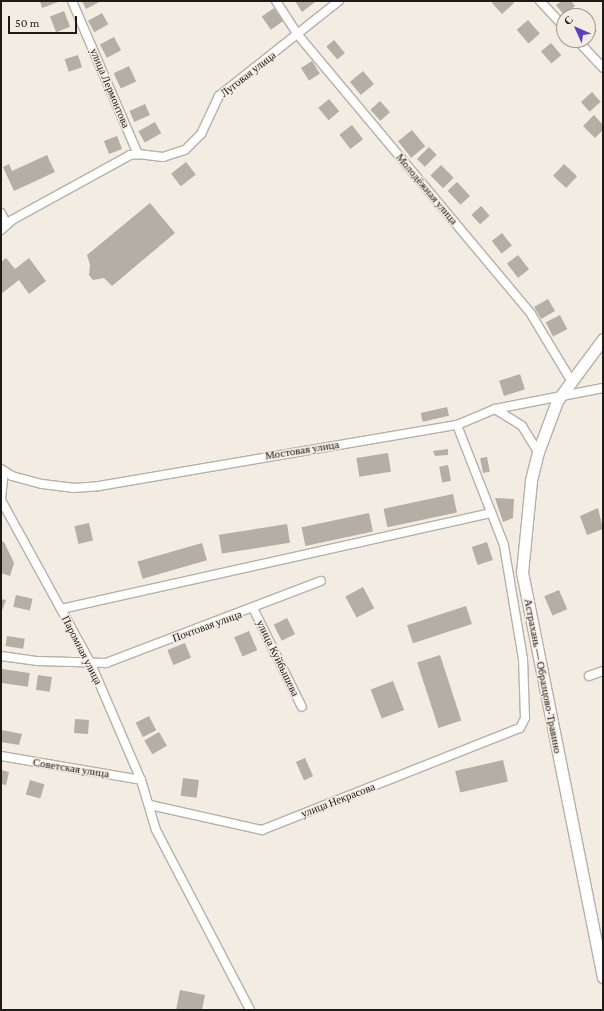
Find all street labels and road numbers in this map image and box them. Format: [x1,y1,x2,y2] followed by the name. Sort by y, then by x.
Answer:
[87,46,133,130] street label: улица Лермонтова
[218,48,278,100] street label: Луговая улица
[393,151,461,227] street label: Молодёжная улица
[264,438,340,462] street label: Мостовая улица
[522,598,564,754] street label: Астрахань — Образцово-Травино
[170,607,244,645] street label: Почтовая улица
[59,613,105,687] street label: Паромная улица
[254,618,302,698] street label: улица Куйбышева
[32,755,110,781] street label: Советская улица
[299,780,377,820] street label: улица Некрасова

